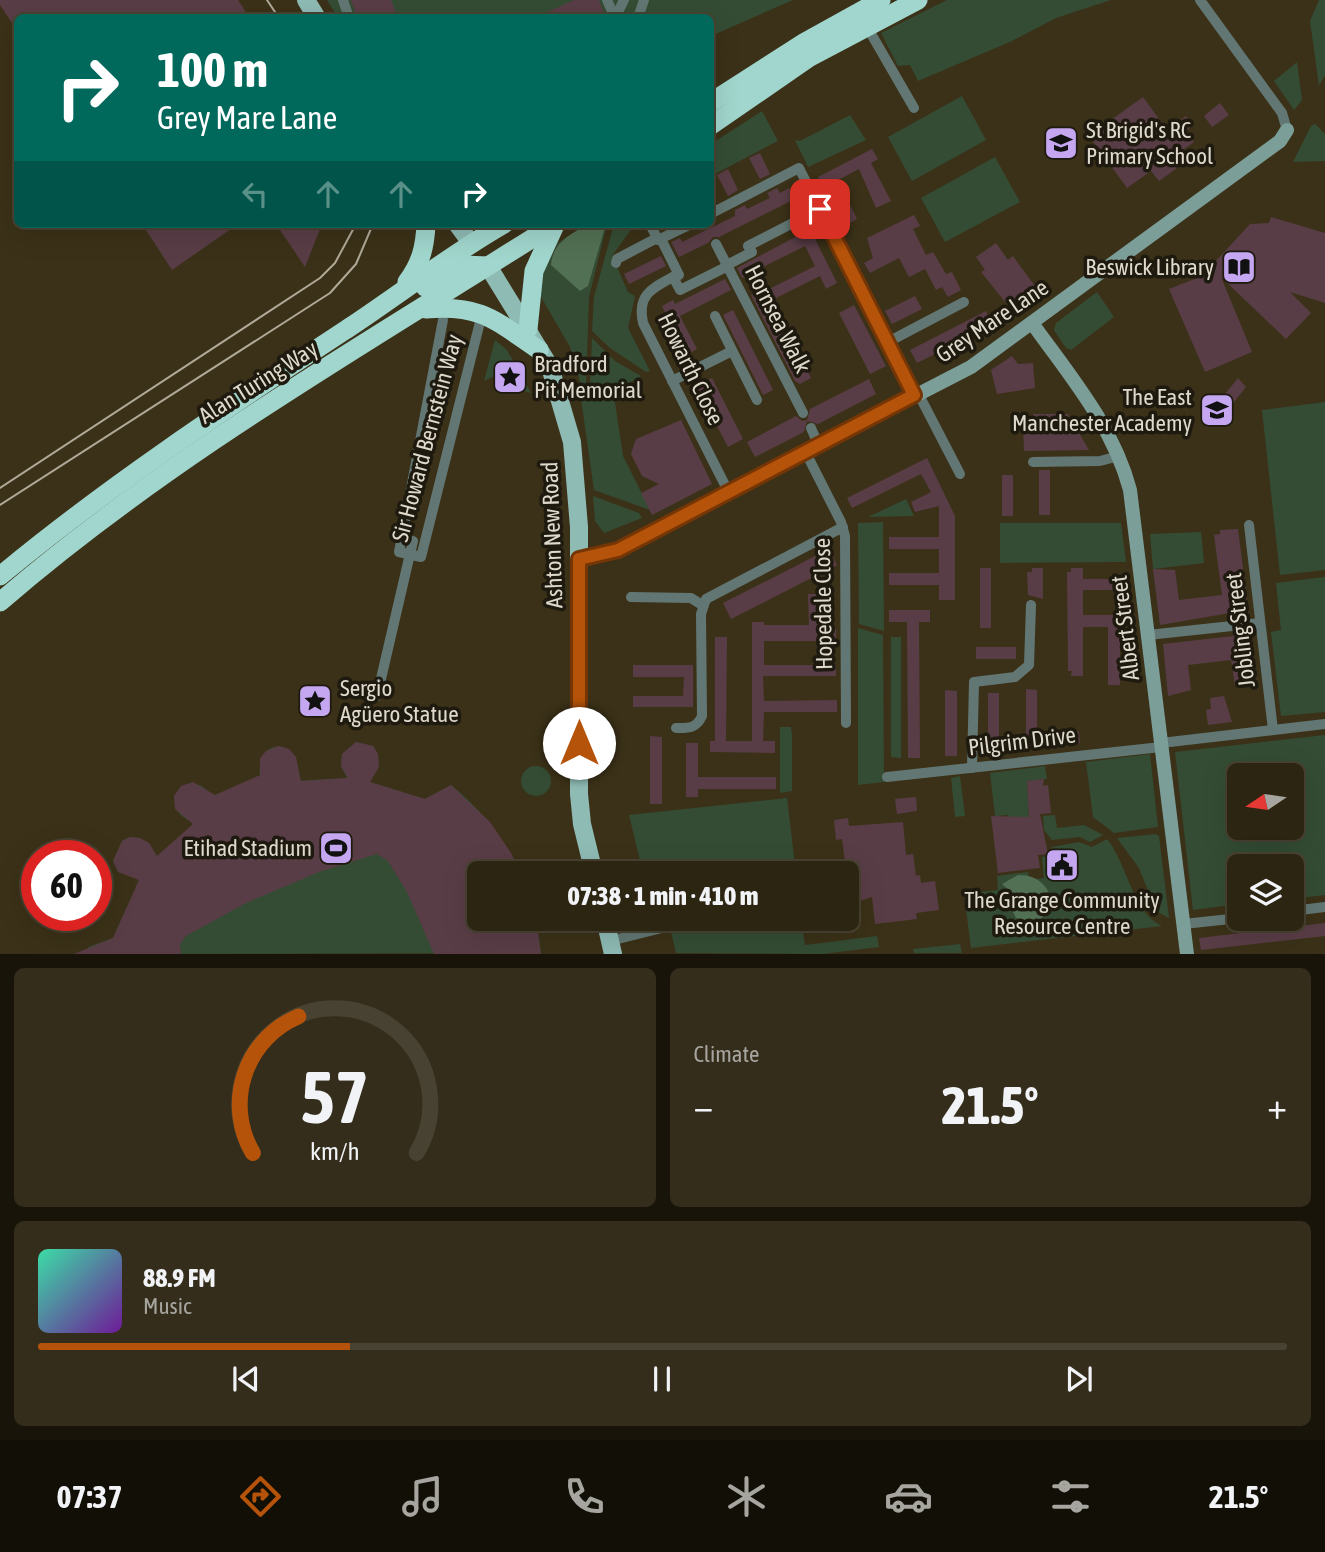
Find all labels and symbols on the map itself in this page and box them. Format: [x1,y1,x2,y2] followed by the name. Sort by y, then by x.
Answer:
[1086,117,1213,169] place label: St Brigid's RC Primary School
[1042,124,1080,162] school or university icon: St Brigid's RC Primary School
[790,179,850,239] pin
[1220,248,1258,286] library icon: Beswick Library
[1085,254,1214,280] place label: Beswick Library
[740,261,816,377] street label: Hornsea Walk
[931,274,1053,368] street label: Grey Mare Lane
[653,309,729,429] street label: Howarth Close
[387,331,467,545] street label: Sir Howard Bernstein Way
[194,335,322,429] street label: Alan Turing Way
[534,351,642,403] place label: Bradford Pit Memorial
[491,358,529,396] place icon: Bradford Pit Memorial
[1012,384,1192,436] place label: The East Manchester Academy
[1198,391,1236,429] school or university icon: The East Manchester Academy
[536,461,568,609] street label: Ashton New Road
[809,538,837,670] street label: Hopedale Close
[1220,571,1260,689] street label: Jobling Street
[1106,574,1144,682] street label: Albert Street
[340,675,459,727] place label: Sergio Agüero Statue
[296,682,334,720] place icon: Sergio Agüero Statue
[542,706,616,780] position arrow
[967,722,1077,760] street label: Pilgrim Drive
[1227,763,1304,840] north arrow
[317,829,355,867] sports icon: Etihad Stadium
[184,835,312,861] place label: Etihad Stadium
[21,840,112,931] speed limit sign: 60
[1043,846,1081,884] public building icon: The Grange Community Resource Centre
[964,887,1160,939] place label: The Grange Community Resource Centre

